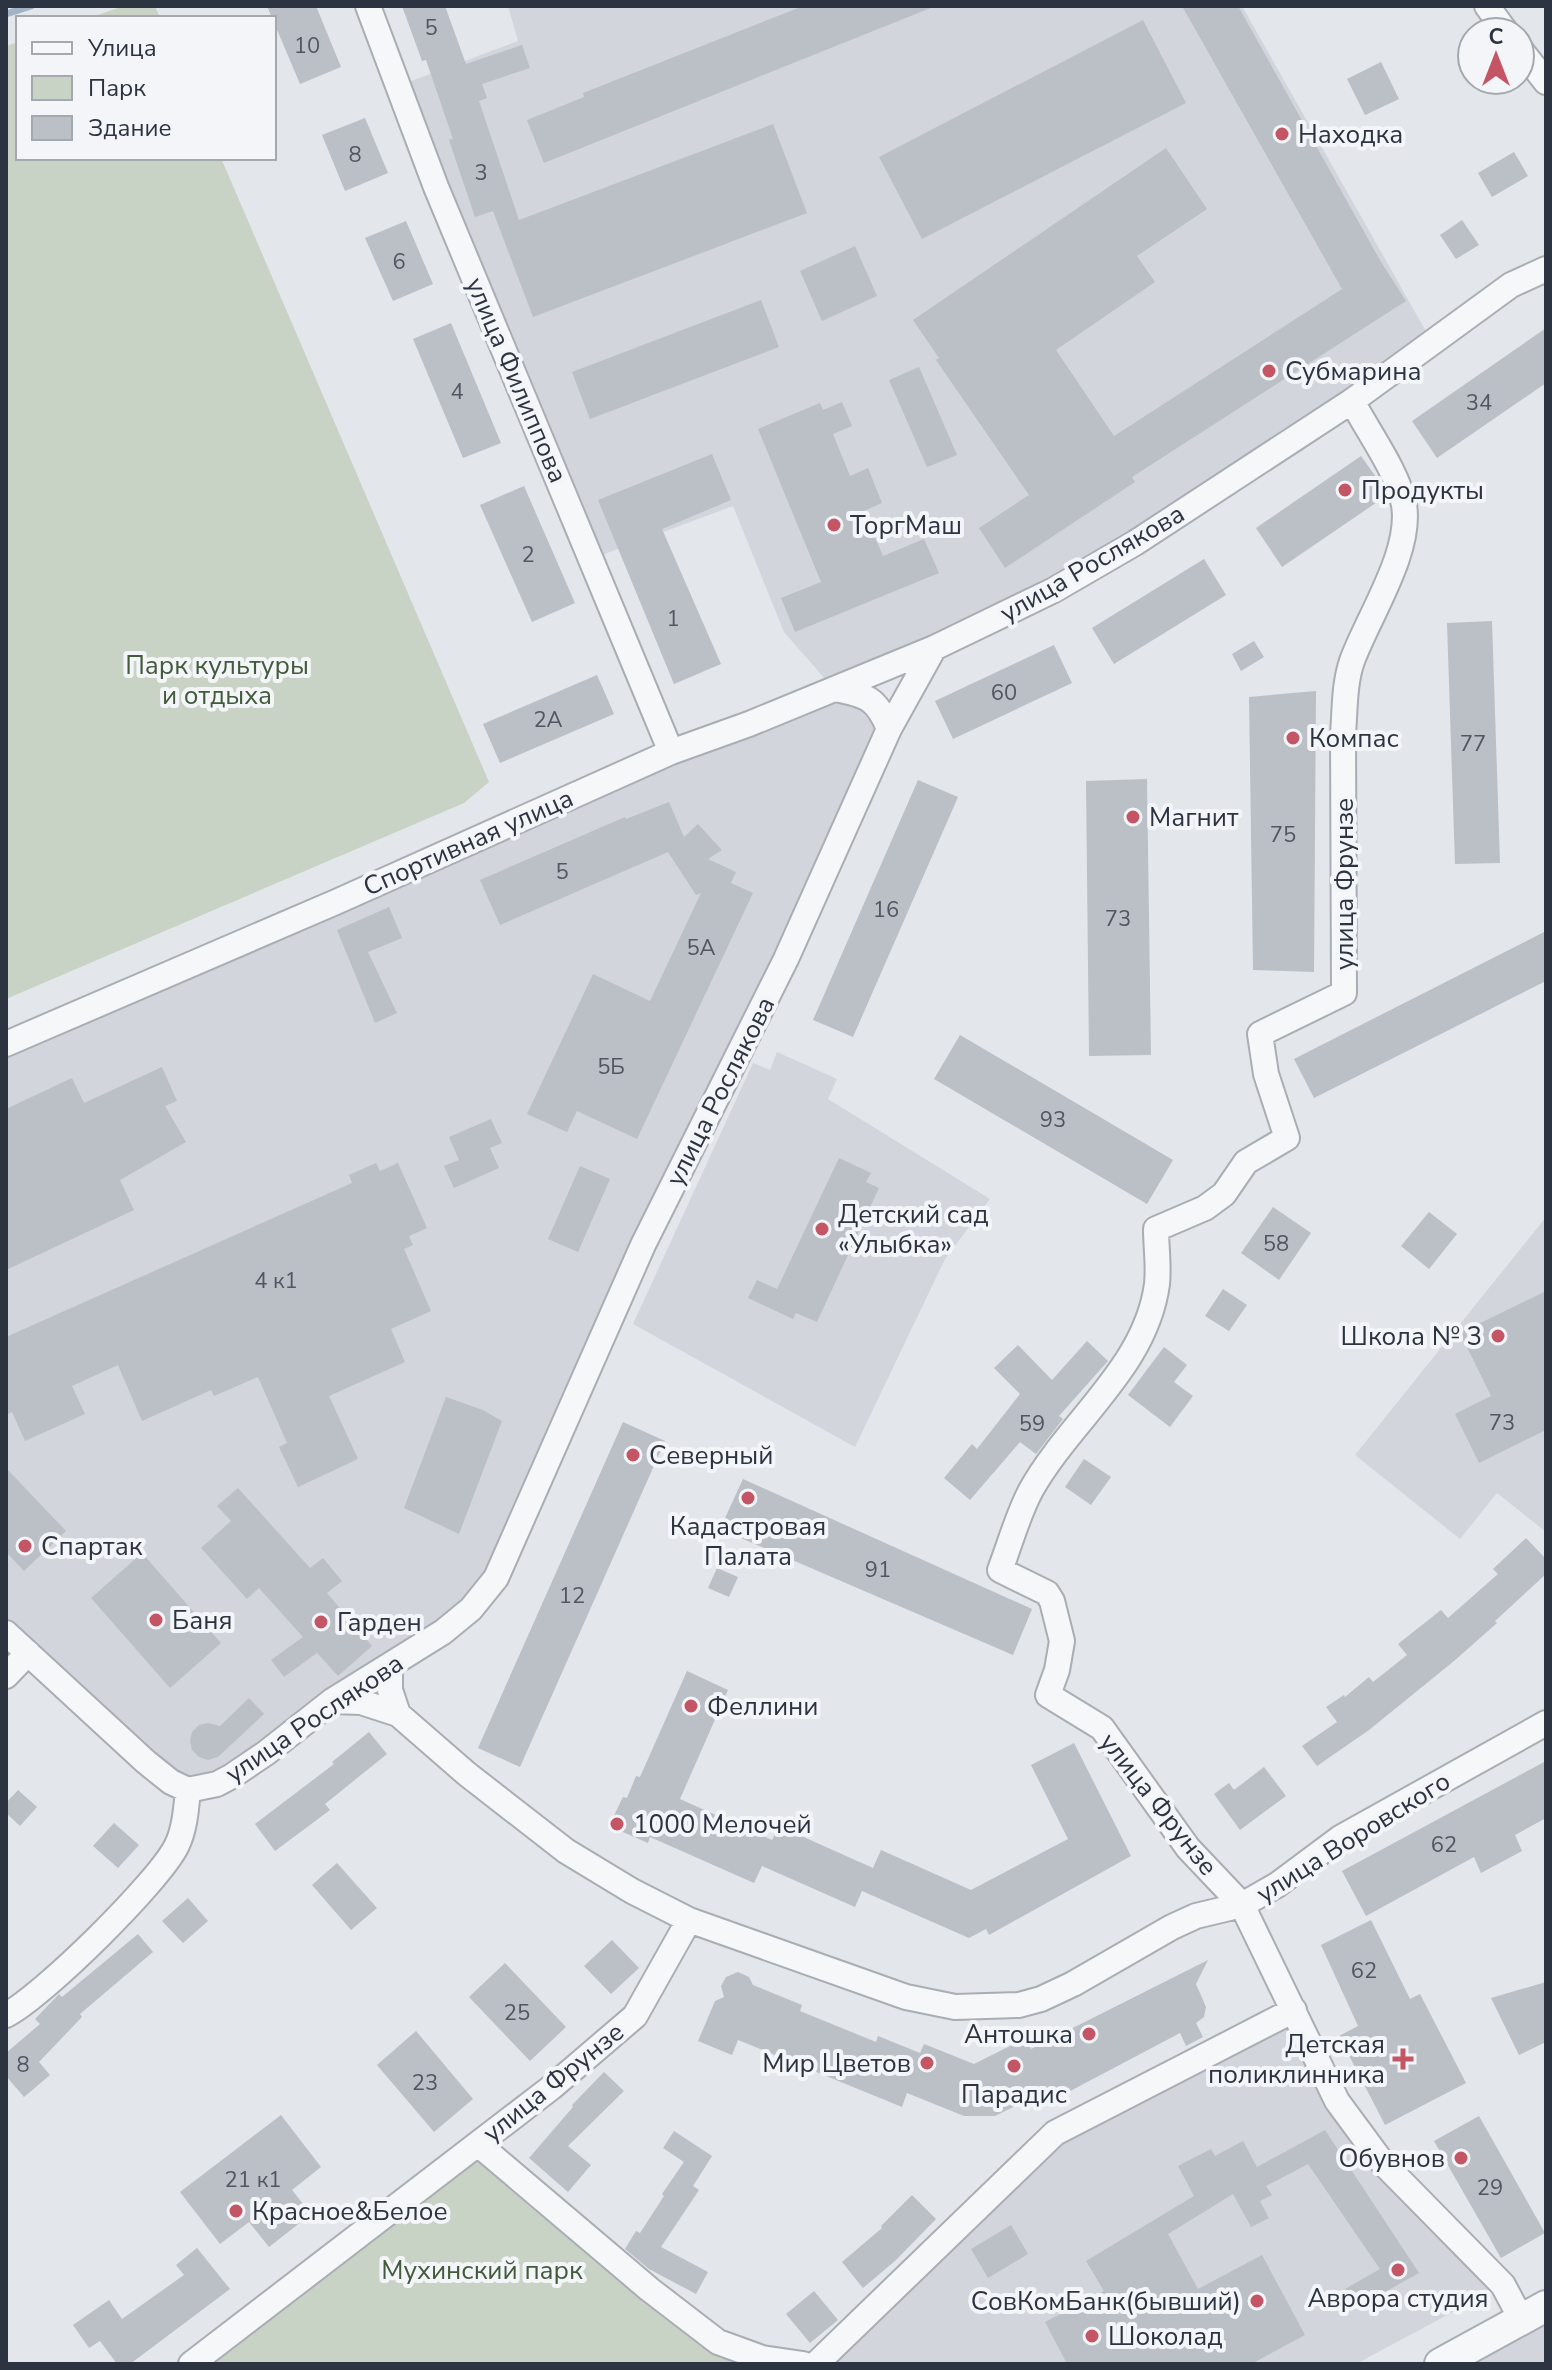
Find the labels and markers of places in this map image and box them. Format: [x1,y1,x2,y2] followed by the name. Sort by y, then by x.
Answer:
[1298,117,1403,152] place label: Находка
[1273,125,1291,143] marker: Находка
[1285,354,1421,389] place label: Субмарина
[1260,362,1278,380] marker: Субмарина
[1361,473,1484,508] place label: Продукты
[1336,481,1354,499] marker: Продукты
[850,508,962,543] place label: ТоргМаш
[825,516,843,534] marker: ТоргМаш
[1309,721,1399,756] place label: Компас
[1284,729,1302,747] marker: Компас
[1149,800,1239,835] place label: Магнит
[1124,808,1142,826] marker: Магнит
[838,1197,989,1262] place label: Детский сад «Улыбка»
[813,1220,831,1238] marker: Детский сад «Улыбка»
[1341,1319,1482,1354] place label: Школа № 3
[1489,1327,1507,1345] marker: Школа № 3
[649,1438,774,1473] place label: Северный
[624,1446,642,1464] marker: Северный
[739,1489,757,1507] marker: Кадастровая Палата
[670,1509,826,1574] place label: Кадастровая Палата
[41,1529,143,1564] place label: Спартак
[16,1537,34,1555] marker: Спартак
[172,1603,232,1638] place label: Баня
[337,1605,422,1640] place label: Гарден
[147,1611,165,1629] marker: Баня
[312,1613,330,1631] marker: Гарден
[707,1689,819,1724] place label: Феллини
[682,1697,700,1715] marker: Феллини
[633,1807,812,1842] place label: 1000 Мелочей
[608,1815,626,1833] marker: 1000 Мелочей
[964,2017,1073,2052] place label: Антошка
[1080,2025,1098,2043] marker: Антошка
[1208,2027,1385,2092] place label: Детская поликлинника
[762,2046,911,2081] place label: Мир Цветов
[1392,2048,1414,2070] marker: Детская поликлинника
[918,2054,936,2072] marker: Мир Цветов
[1005,2057,1023,2075] marker: Парадис
[961,2077,1067,2112] place label: Парадис
[1338,2141,1445,2176] place label: Обувнов
[1452,2149,1470,2167] marker: Обувнов
[252,2194,447,2229] place label: Красное&Белое
[227,2202,245,2220] marker: Красное&Белое
[1389,2261,1407,2279] marker: Аврора студия
[1307,2281,1489,2316] place label: Аврора студия
[971,2284,1241,2319] place label: СовКомБанк(бывший)
[1248,2292,1266,2310] marker: СовКомБанк(бывший)
[1108,2319,1223,2354] place label: Шоколад
[1083,2327,1101,2345] marker: Шоколад

